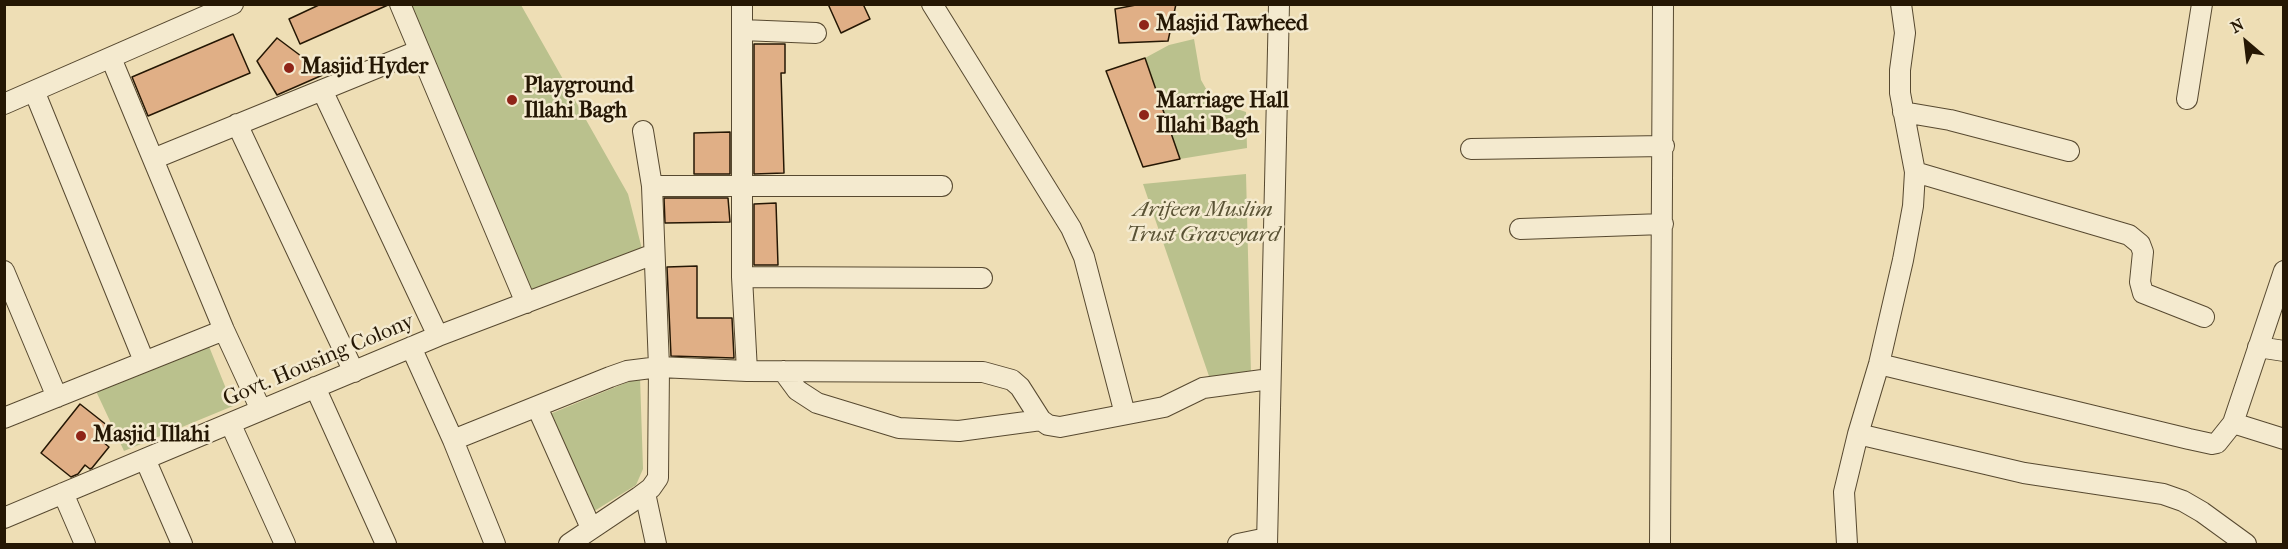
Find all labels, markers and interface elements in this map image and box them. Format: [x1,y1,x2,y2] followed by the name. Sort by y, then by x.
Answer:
[1156,12,1308,38] place label: Masjid Tawheed
[2216,12,2276,72] north arrow
[2227,14,2247,37] text: N
[1137,18,1151,32] marker: Masjid Tawheed
[301,55,428,81] place label: Masjid Hyder
[282,61,296,75] marker: Masjid Hyder
[524,74,634,125] place label: Playground Illahi Bagh
[1156,89,1289,140] place label: Marriage Hall Illahi Bagh
[505,93,519,107] marker: Playground Illahi Bagh
[1137,108,1151,122] marker: Marriage Hall Illahi Bagh
[1126,198,1280,249] park label: Arifeen Muslim Trust Graveyard
[219,309,419,413] street label: Govt. Housing Colony
[93,423,210,449] place label: Masjid Illahi
[74,429,88,443] marker: Masjid Illahi

